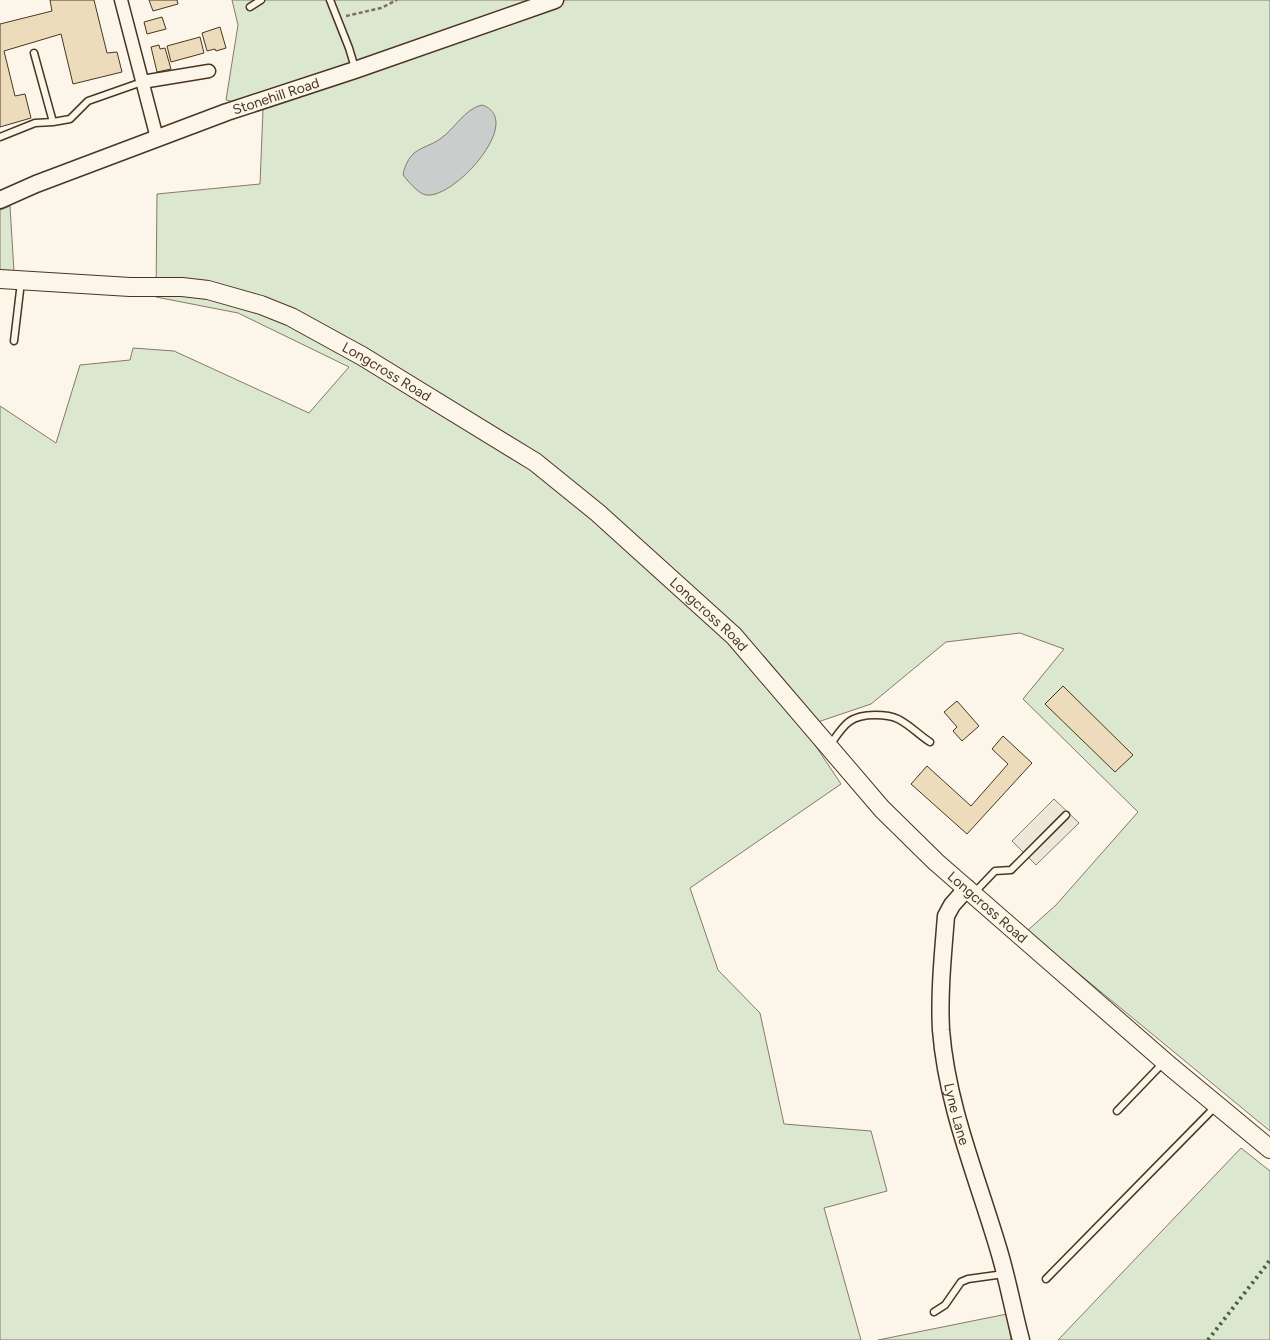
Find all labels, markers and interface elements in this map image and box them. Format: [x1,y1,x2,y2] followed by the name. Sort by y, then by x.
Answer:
[230,74,322,119] street label: Stonehill Road
[339,339,434,405] street label: Longcross Road
[666,574,751,655] street label: Longcross Road
[944,868,1031,947] street label: Longcross Road
[940,1082,973,1148] street label: Lyne Lane

